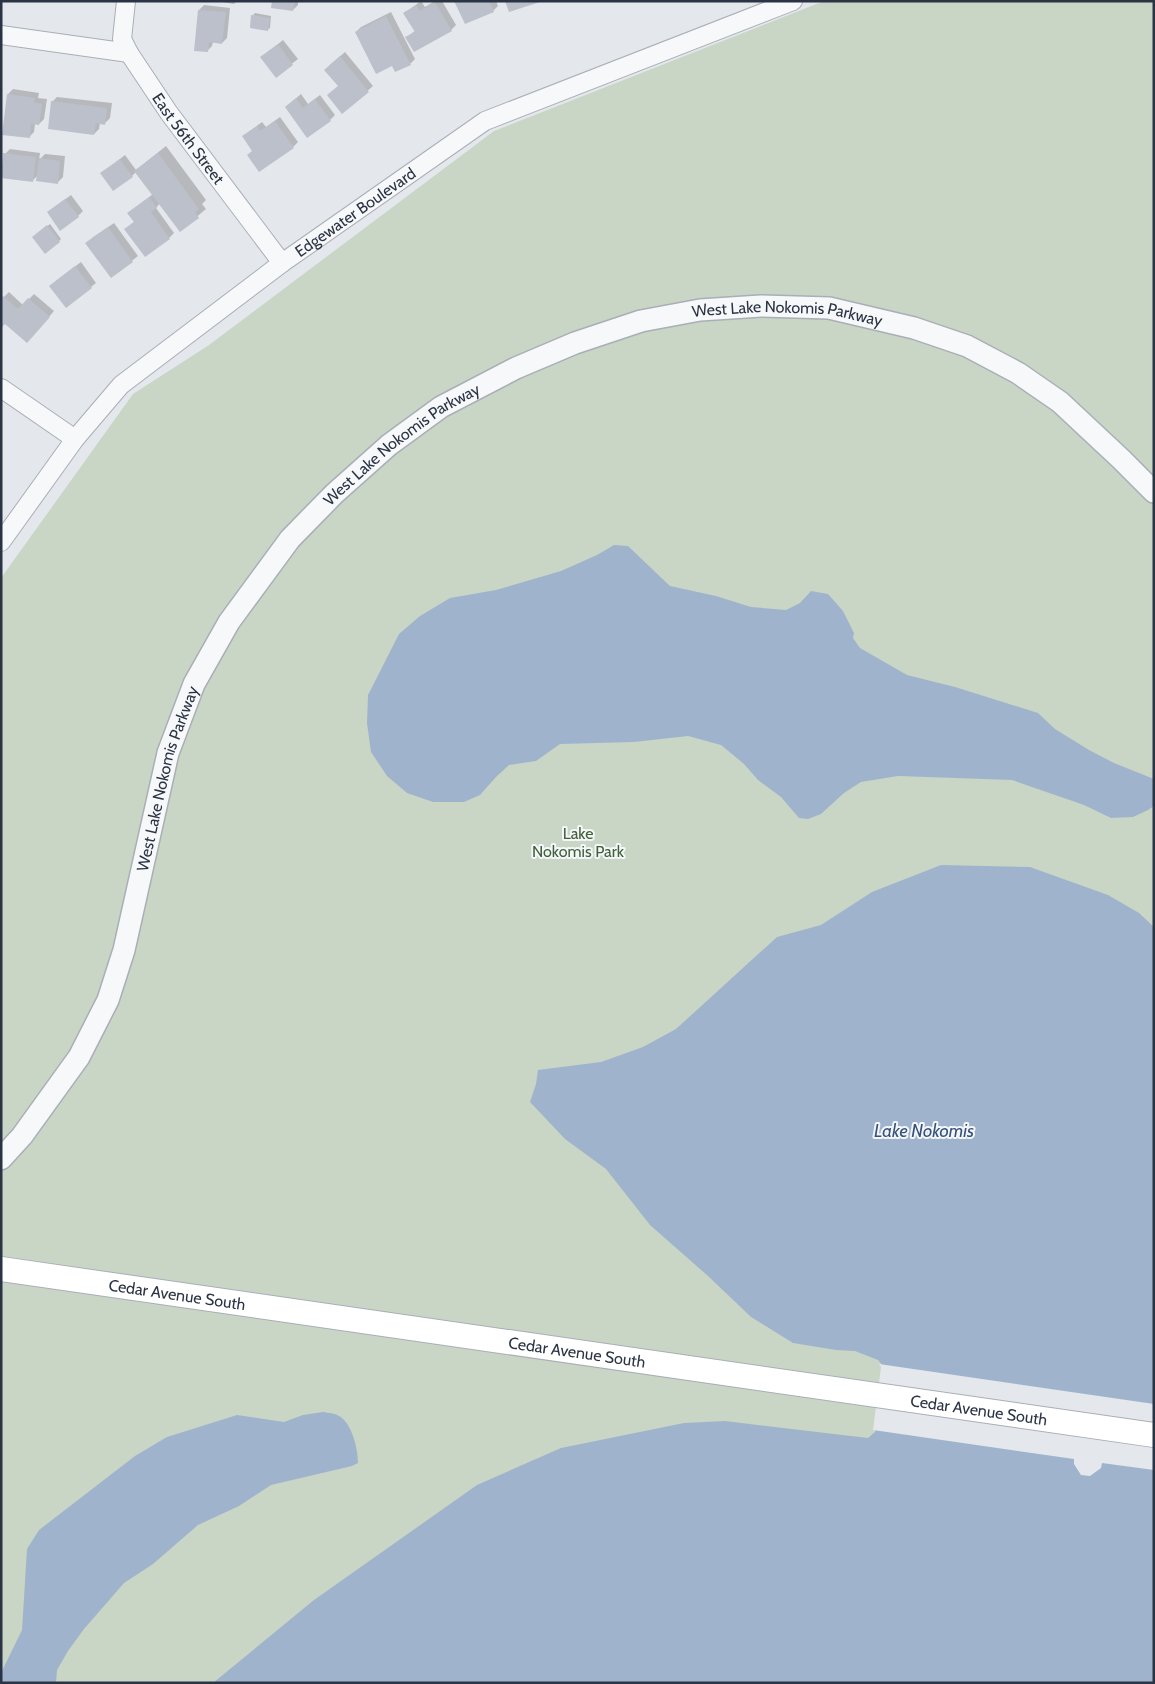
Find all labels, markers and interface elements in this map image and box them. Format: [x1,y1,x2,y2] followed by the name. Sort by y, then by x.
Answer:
[149,89,229,188] street label: East 56th Street
[291,163,419,261] street label: Edgewater Boulevard
[690,297,884,330] street label: West Lake Nokomis Parkway
[319,379,483,509] street label: West Lake Nokomis Parkway
[132,683,202,873] street label: West Lake Nokomis Parkway
[532,824,625,861] park label: Lake Nokomis Park
[874,1120,974,1142] water label: Lake Nokomis
[107,1275,247,1314] street label: Cedar Avenue South
[507,1333,647,1371] street label: Cedar Avenue South
[909,1391,1049,1429] street label: Cedar Avenue South

